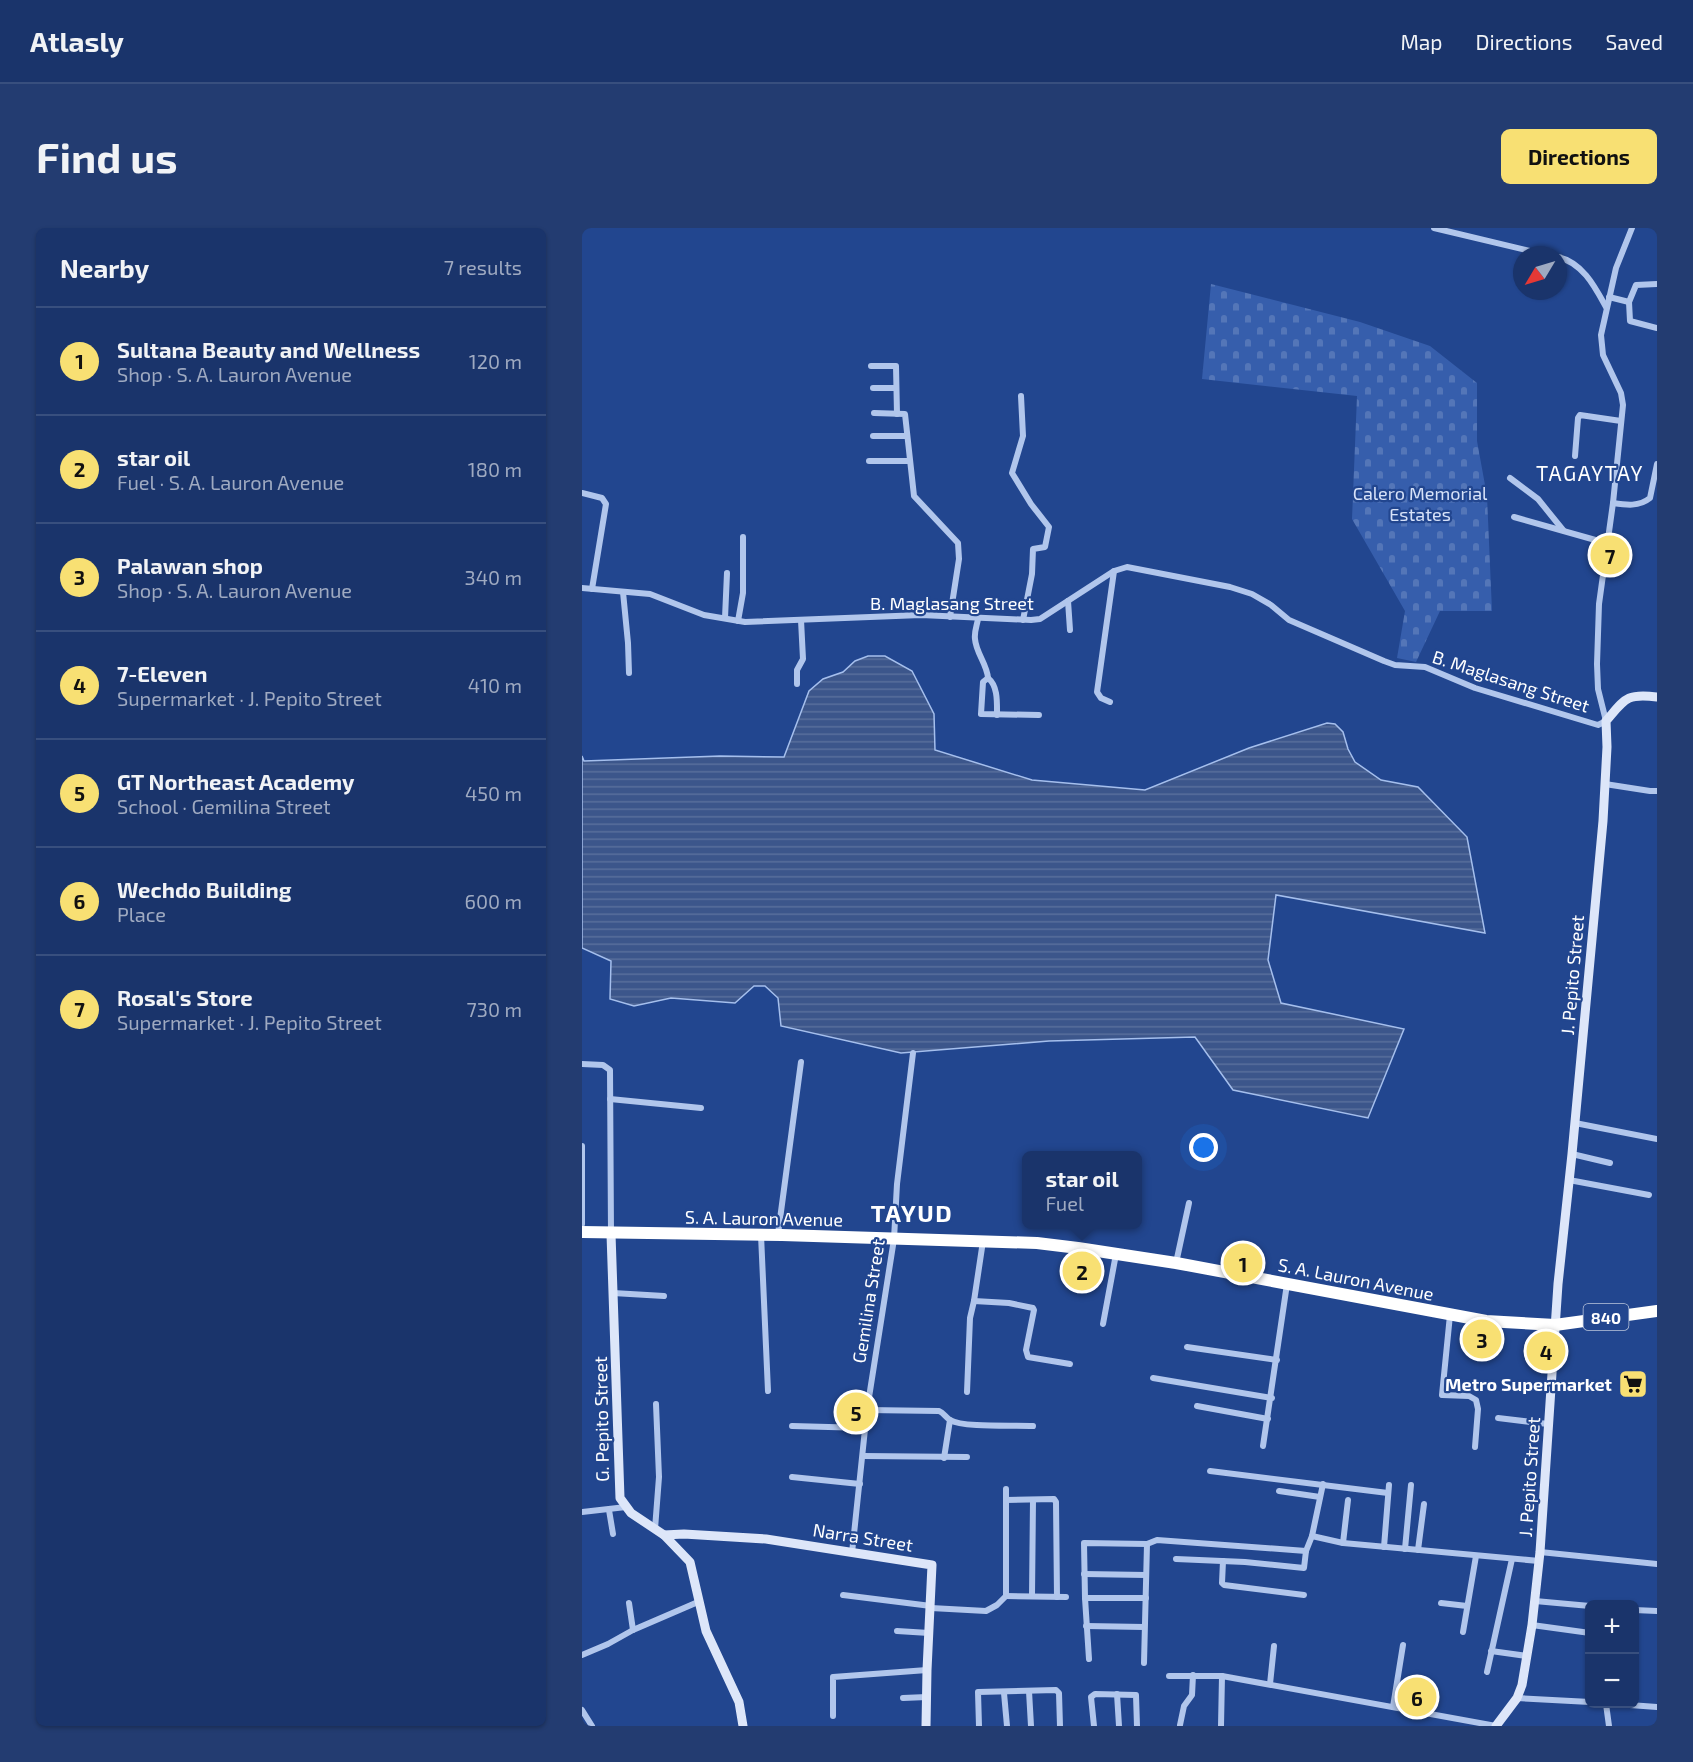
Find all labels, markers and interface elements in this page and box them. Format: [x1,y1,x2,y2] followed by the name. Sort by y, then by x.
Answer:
[30,24,124,58] text: Atlasly
[1400,29,1443,54] text: Map
[1476,29,1572,54] text: Directions
[1605,29,1663,54] text: Saved
[1501,129,1657,184] button: Directions
[36,131,178,181] text: Find us
[1513,246,1567,300] north arrow
[60,252,149,283] text: Nearby
[444,255,522,279] text: 7 results
[117,336,420,362] text: Sultana Beauty and Wellness
[75,349,84,373] text: 1
[469,349,522,373] text: 120 m
[117,362,352,386] text: Shop · S. A. Lauron Avenue
[117,444,190,470] text: star oil
[74,457,85,481] text: 2
[468,457,522,481] text: 180 m
[1536,460,1644,485] district label: TAGAYTAY
[117,470,344,494] text: Fuel · S. A. Lauron Avenue
[1353,482,1488,525] park label: Calero Memorial Estates
[1590,532,1630,578] pin: 7
[117,552,263,578] text: Palawan shop
[74,565,85,589] text: 3
[465,565,522,589] text: 340 m
[117,578,352,602] text: Shop · S. A. Lauron Avenue
[870,592,1034,614] street label: B. Maglasang Street
[1430,645,1592,717] street label: B. Maglasang Street
[117,660,207,686] text: 7-Eleven
[73,673,86,697] text: 4
[468,673,522,697] text: 410 m
[117,686,382,710] text: Supermarket · J. Pepito Street
[117,768,354,794] text: GT Northeast Academy
[74,781,85,805] text: 5
[465,781,522,805] text: 450 m
[117,794,331,818] text: School · Gemilina Street
[117,876,291,902] text: Wechdo Building
[74,889,85,913] text: 6
[464,889,522,913] text: 600 m
[117,902,166,926] text: Place
[1556,914,1588,1036] street label: J. Pepito Street
[117,984,253,1010] text: Rosal's Store
[74,997,85,1021] text: 7
[467,997,522,1021] text: 730 m
[117,1010,382,1034] text: Supermarket · J. Pepito Street
[1189,1133,1218,1162] your location
[1022,1151,1142,1229] popup
[1045,1165,1119,1191] text: star oil
[1045,1191,1084,1215] text: Fuel
[871,1198,953,1227] district label: TAYUD
[685,1206,843,1230] street label: S. A. Lauron Avenue
[847,1237,889,1365] street label: Gemilina Street
[1224,1240,1262,1286] pin: 1
[1062,1248,1102,1294] pin: 2
[1276,1253,1436,1305] street label: S. A. Lauron Avenue
[1584,1304,1628,1330] road number: 840
[1462,1316,1502,1362] pin: 3
[1526,1328,1566,1374] pin: 4
[589,1356,613,1482] street label: G. Pepito Street
[1617,1368,1649,1400] supermarket icon: Metro Supermarket
[1445,1373,1613,1395] place label: Metro Supermarket
[836,1390,876,1434] pin: 5
[1514,1416,1544,1538] street label: J. Pepito Street
[811,1518,915,1556] street label: Narra Street
[1585,1600,1639,1708] map controls
[1585,1600,1639,1654] button: +
[1585,1654,1639,1708] button: −
[1398,1674,1436,1720] pin: 6

